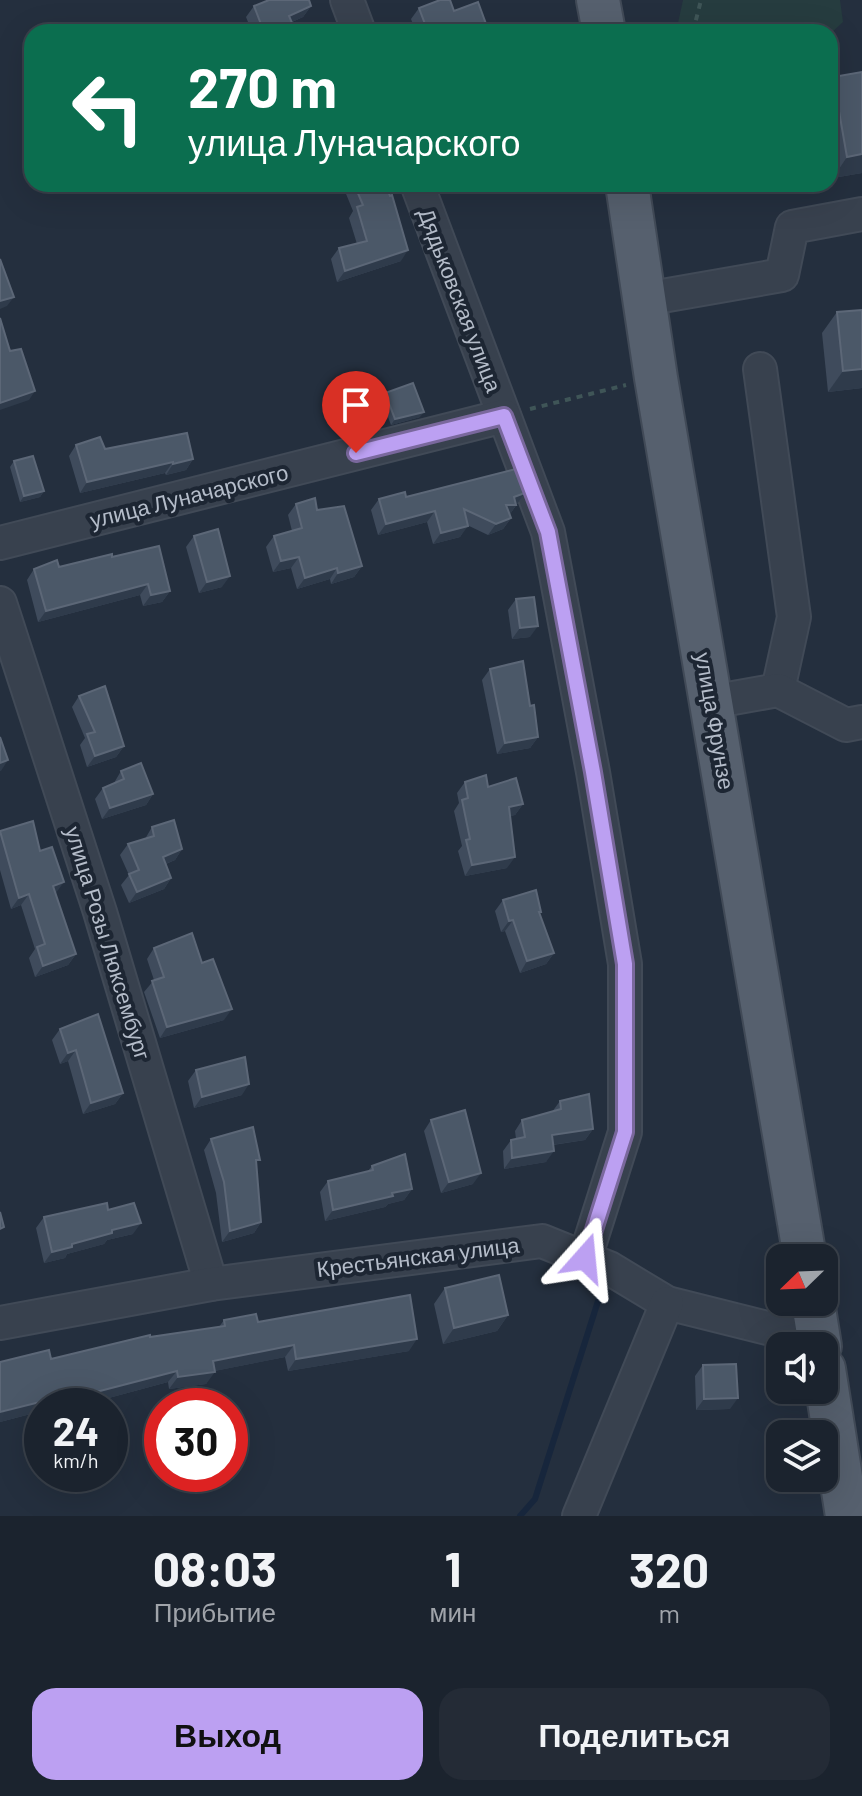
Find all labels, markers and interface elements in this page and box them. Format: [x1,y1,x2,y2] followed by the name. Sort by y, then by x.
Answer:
[188,52,337,119] text: 270 m
[56,56,160,160] icon: left
[188,120,521,163] text: улица Луначарского
[413,204,508,396] street label: Дядьковская улица
[322,371,390,453] pin
[334,383,378,427] icon: arrive
[87,458,291,533] street label: улица Луначарского
[690,650,741,792] street label: улица Фрунзе
[60,823,157,1063] street label: улица Розы Люксембург
[543,1216,627,1300] position arrow
[315,1231,522,1282] street label: Крестьянская улица
[766,1244,838,1316] north arrow
[766,1244,838,1492] map controls
[766,1332,838,1404] button: sound
[144,1388,248,1492] speed limit sign: 30
[53,1406,99,1454] text: 24
[766,1420,838,1492] button: layers
[53,1448,99,1472] text: km/h
[153,1539,277,1597] text: 08:03
[444,1539,461,1597] text: 1
[629,1540,709,1598] text: 320
[154,1596,276,1627] text: Прибытие
[430,1596,476,1627] text: мин
[658,1597,680,1628] text: m
[32,1688,423,1780] button: Выход
[439,1688,830,1780] button: Поделиться

